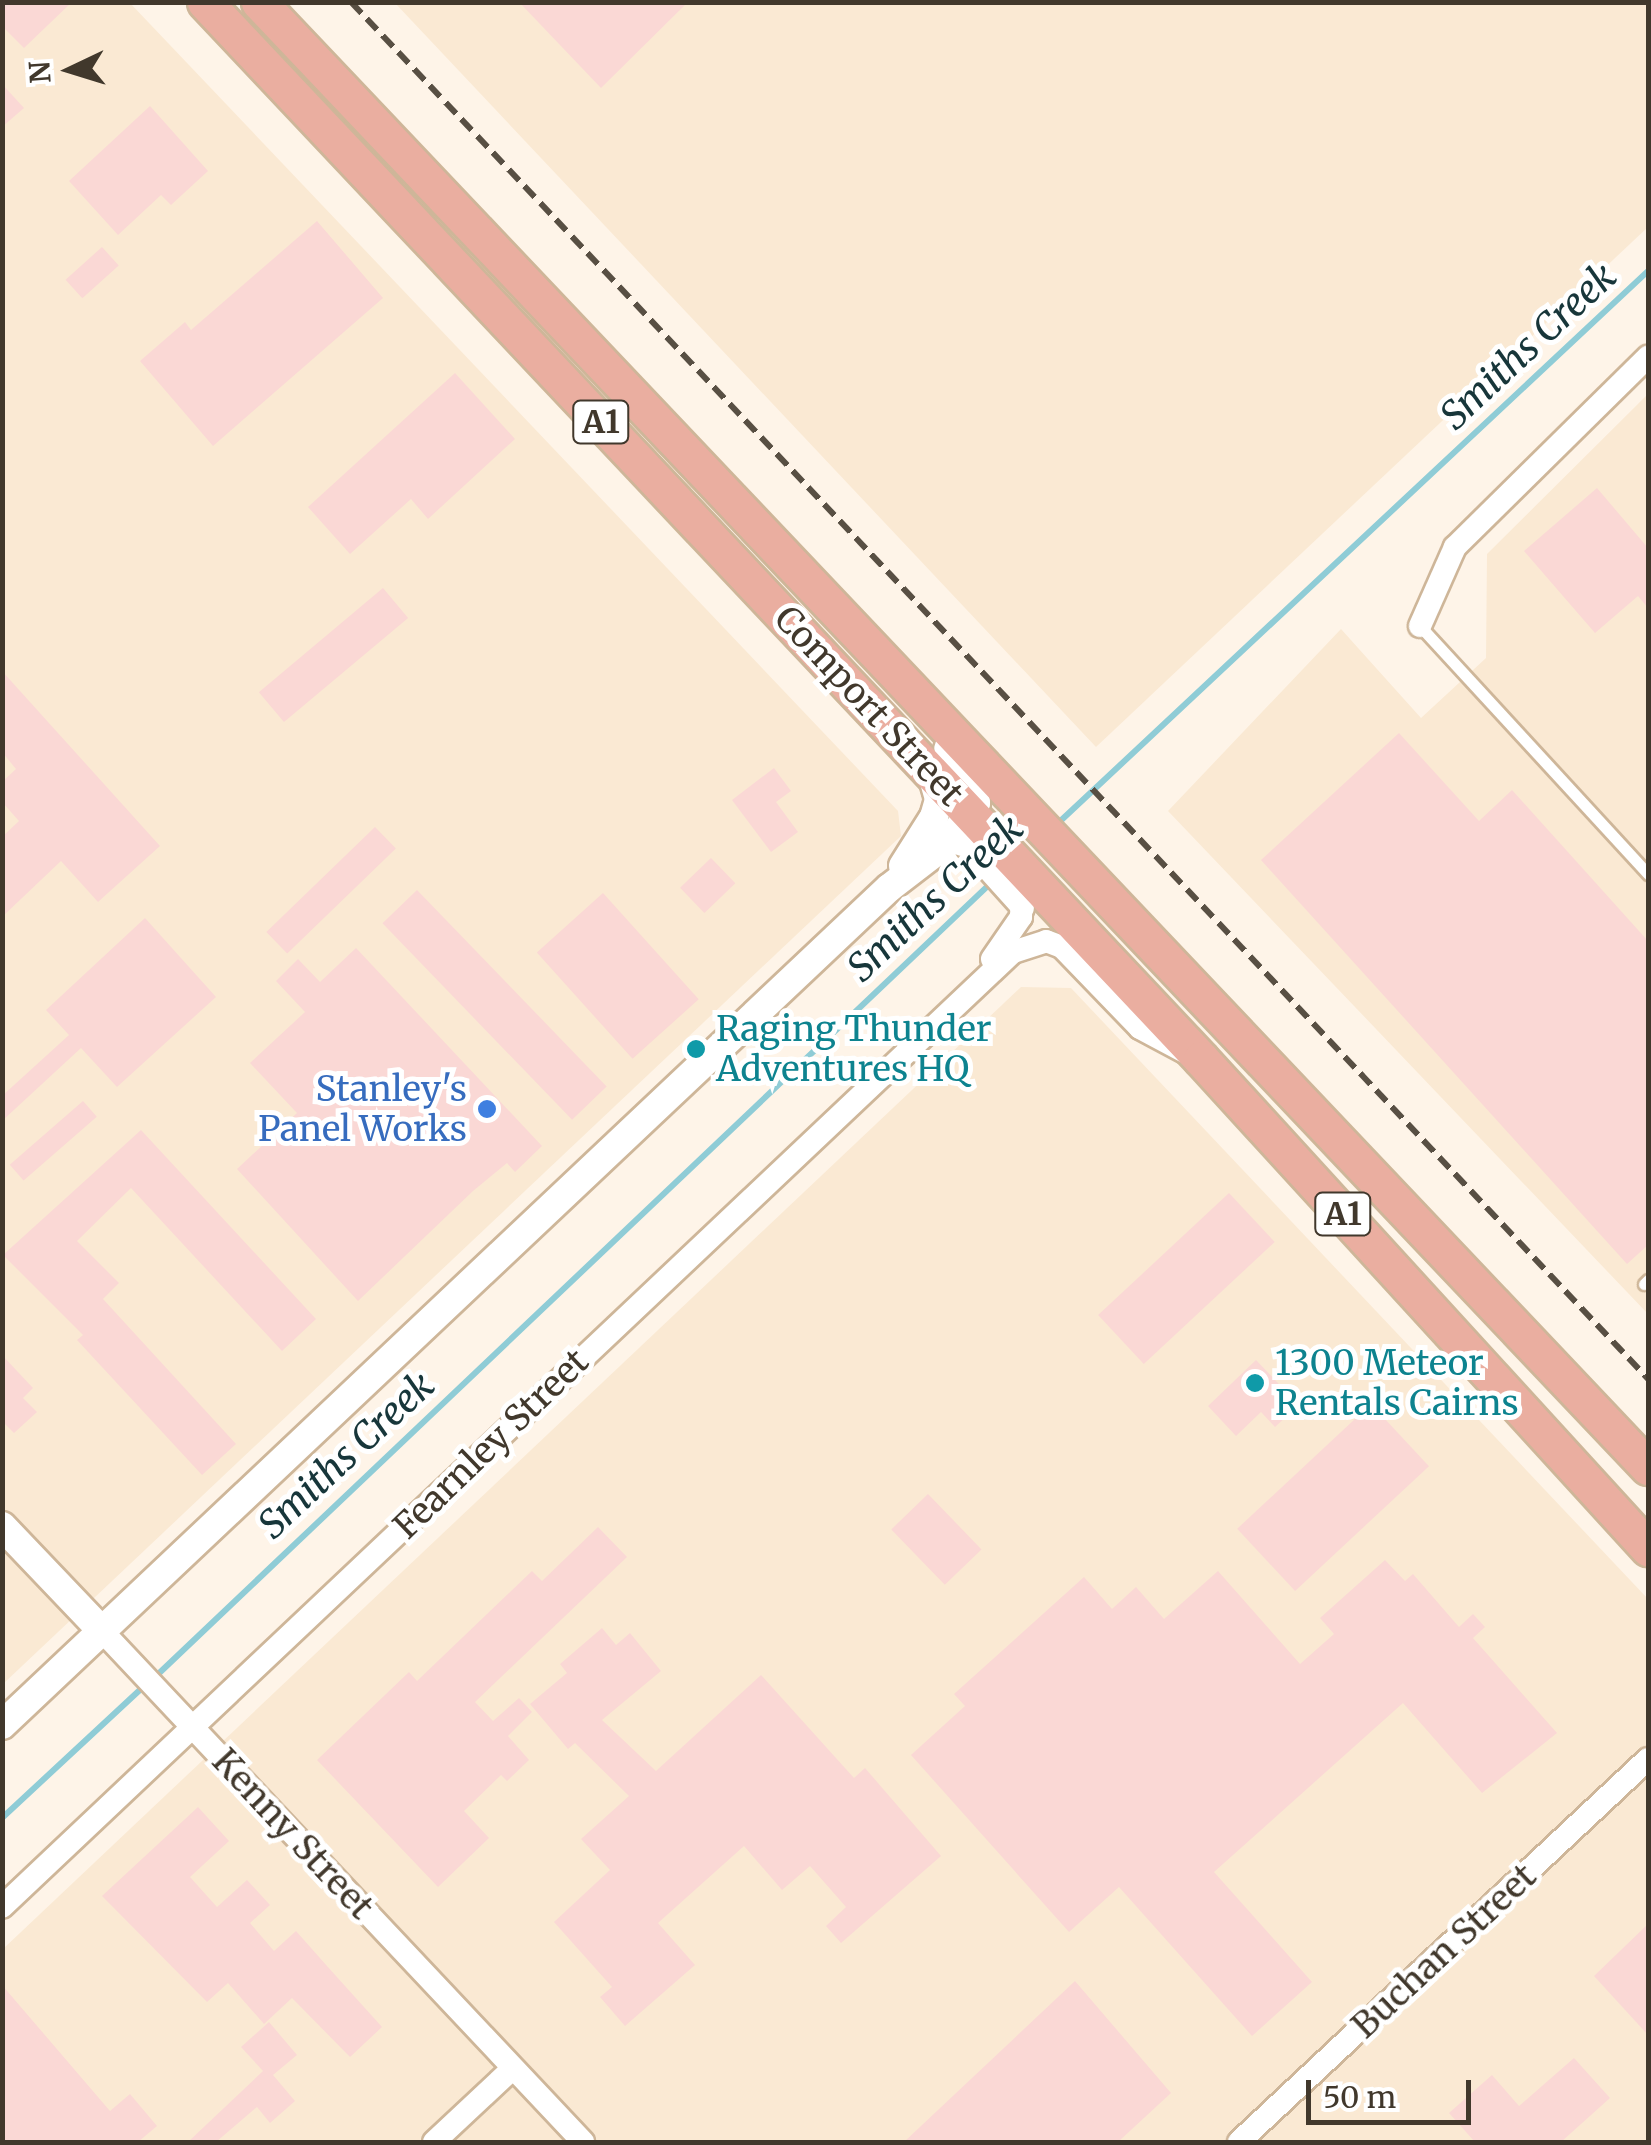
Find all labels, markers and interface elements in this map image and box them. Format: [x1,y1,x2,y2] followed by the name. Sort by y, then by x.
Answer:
[20,20,120,120] north arrow
[21,60,59,84] text: N
[1431,253,1625,439] water label: Smiths Creek
[571,395,631,449] road number: A1
[766,598,972,814] street label: Comport Street
[838,805,1032,991] water label: Smiths Creek
[716,1008,991,1090] place label: Raging Thunder Adventures HQ
[685,1038,707,1060] marker: Raging Thunder Adventures HQ
[258,1068,467,1150] place label: Stanley's Panel Works
[476,1098,498,1120] marker: Stanley's Panel Works
[1313,1187,1373,1241] road number: A1
[385,1341,597,1547] street label: Fearnley Street
[1275,1342,1519,1424] place label: 1300 Meteor Rentals Cairns
[249,1362,443,1548] water label: Smiths Creek
[1244,1372,1266,1394] marker: 1300 Meteor Rentals Cairns
[204,1740,382,1928] street label: Kenny Street
[1343,1855,1545,2047] street label: Buchan Street
[1311,2060,1476,2122] scale bar
[1323,2078,1396,2116] text: 50 m

